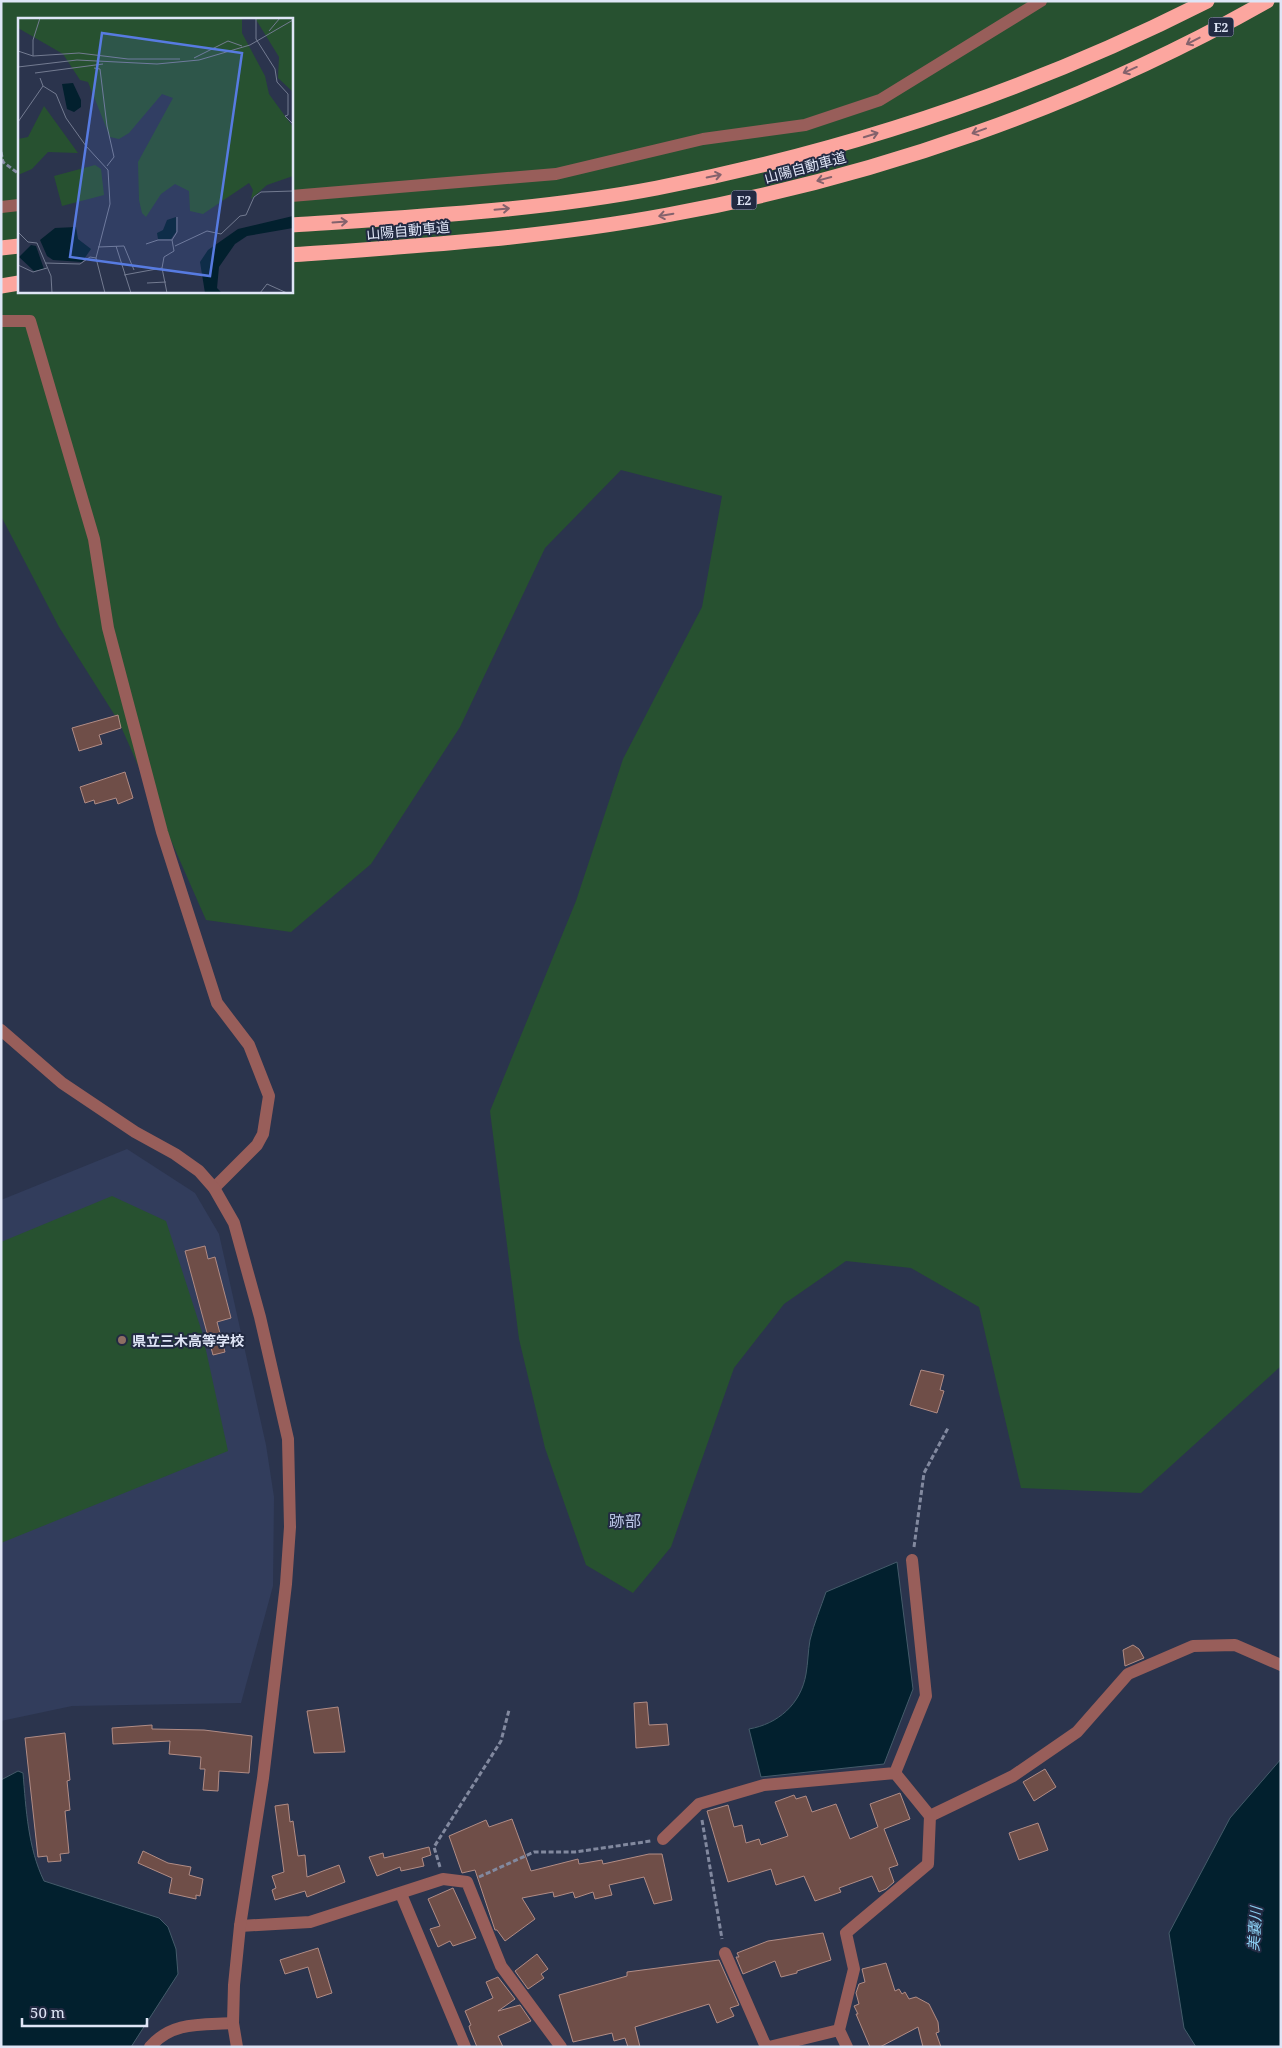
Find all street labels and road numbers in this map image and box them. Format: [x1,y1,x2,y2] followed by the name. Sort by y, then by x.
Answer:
[1208,18,1234,36] road number: E2
[762,147,848,187] street label: 山陽自動車道
[732,190,756,210] road number: E2
[365,217,451,243] street label: 山陽自動車道

